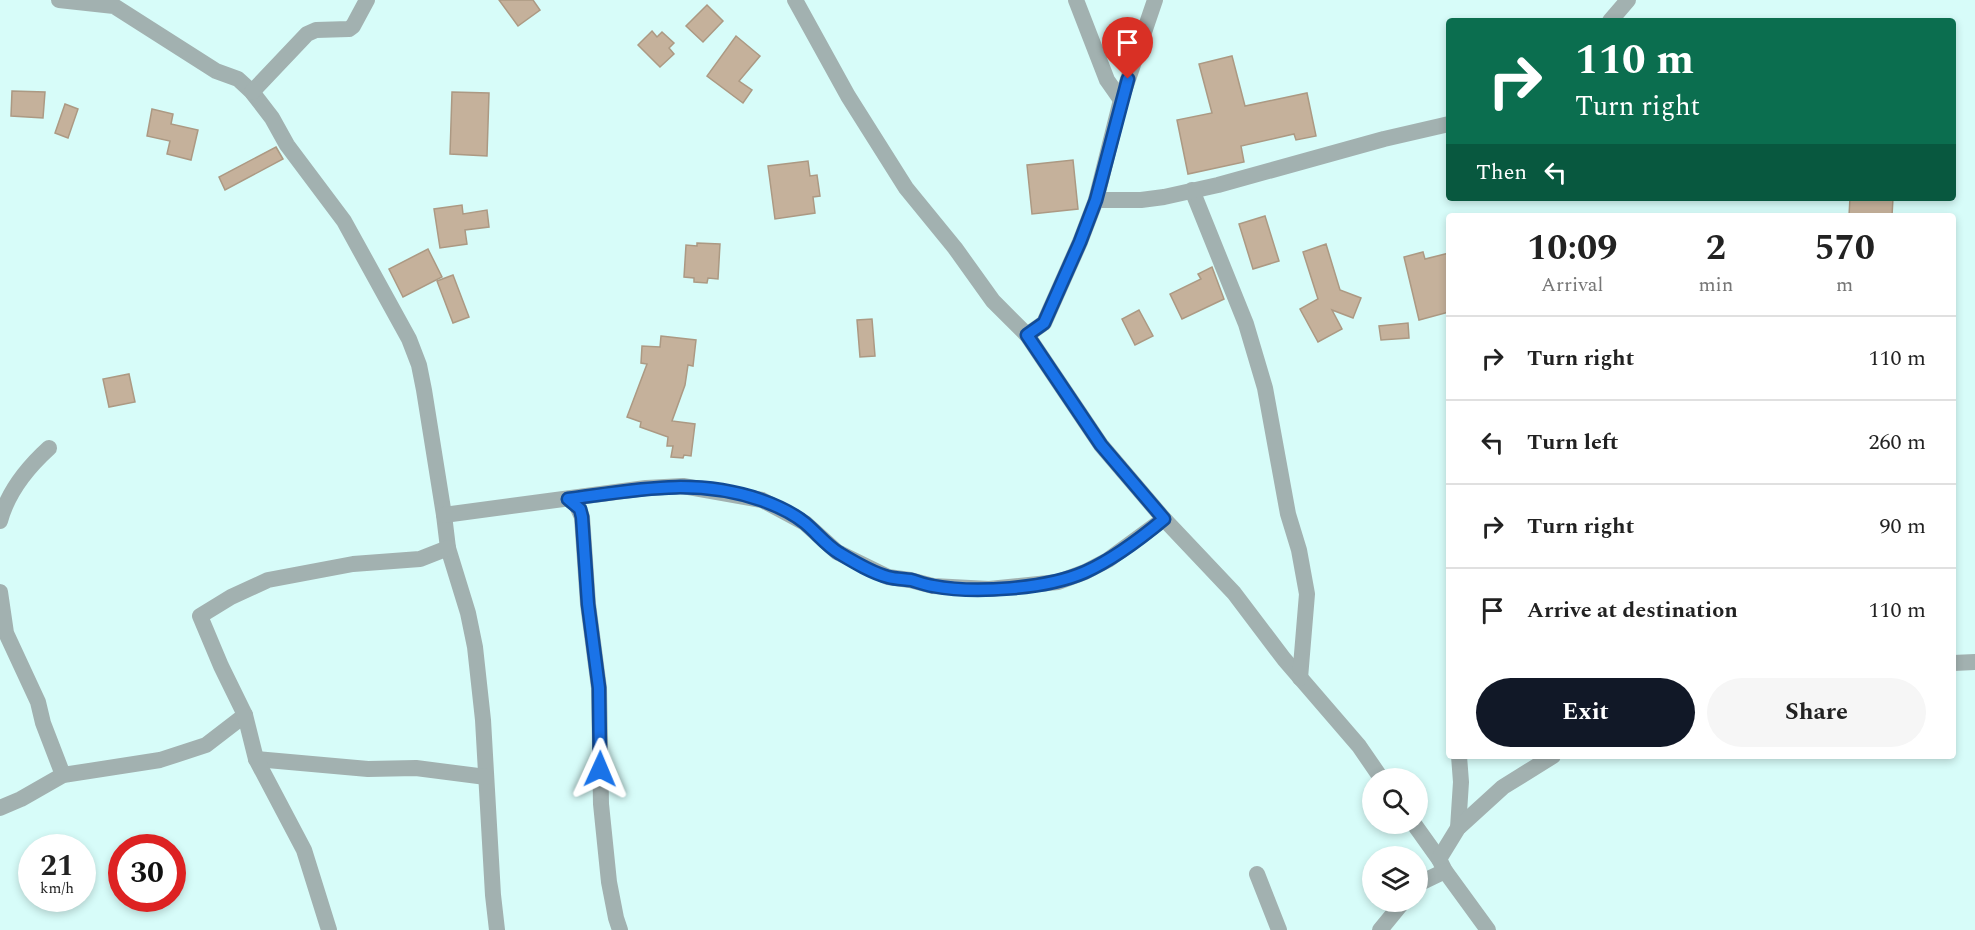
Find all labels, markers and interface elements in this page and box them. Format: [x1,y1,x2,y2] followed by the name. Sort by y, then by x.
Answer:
[1102,17,1153,79] pin
[1111,26,1144,59] icon: arrive
[1575,29,1694,92] text: 110 m
[1476,42,1554,120] icon: right
[1575,86,1700,128] text: Turn right
[1476,156,1527,189] text: Then
[1539,156,1572,189] icon: left
[1527,221,1617,276] text: 10:09
[1706,221,1726,276] text: 2
[1814,221,1875,276] text: 570
[1541,270,1603,300] text: Arrival
[1698,270,1733,300] text: min
[1836,270,1853,300] text: m
[1476,342,1509,375] icon: right
[1527,342,1634,375] text: Turn right
[1869,342,1926,375] text: 110 m
[1476,426,1509,459] icon: left
[1527,426,1619,459] text: Turn left
[1869,426,1926,459] text: 260 m
[1476,510,1509,543] icon: right
[1527,510,1634,543] text: Turn right
[1880,510,1926,543] text: 90 m
[1476,594,1509,627] icon: arrive
[1527,594,1738,627] text: Arrive at destination
[1869,594,1926,627] text: 110 m
[1476,678,1695,747] button: Exit
[1707,678,1926,747] button: Share
[568,737,632,801] position arrow
[1362,768,1428,912] map controls
[1362,768,1428,834] button: search
[108,834,186,912] speed limit sign: 30
[40,843,74,889] text: 21
[1362,846,1428,912] button: layers
[40,877,74,900] text: km/h

